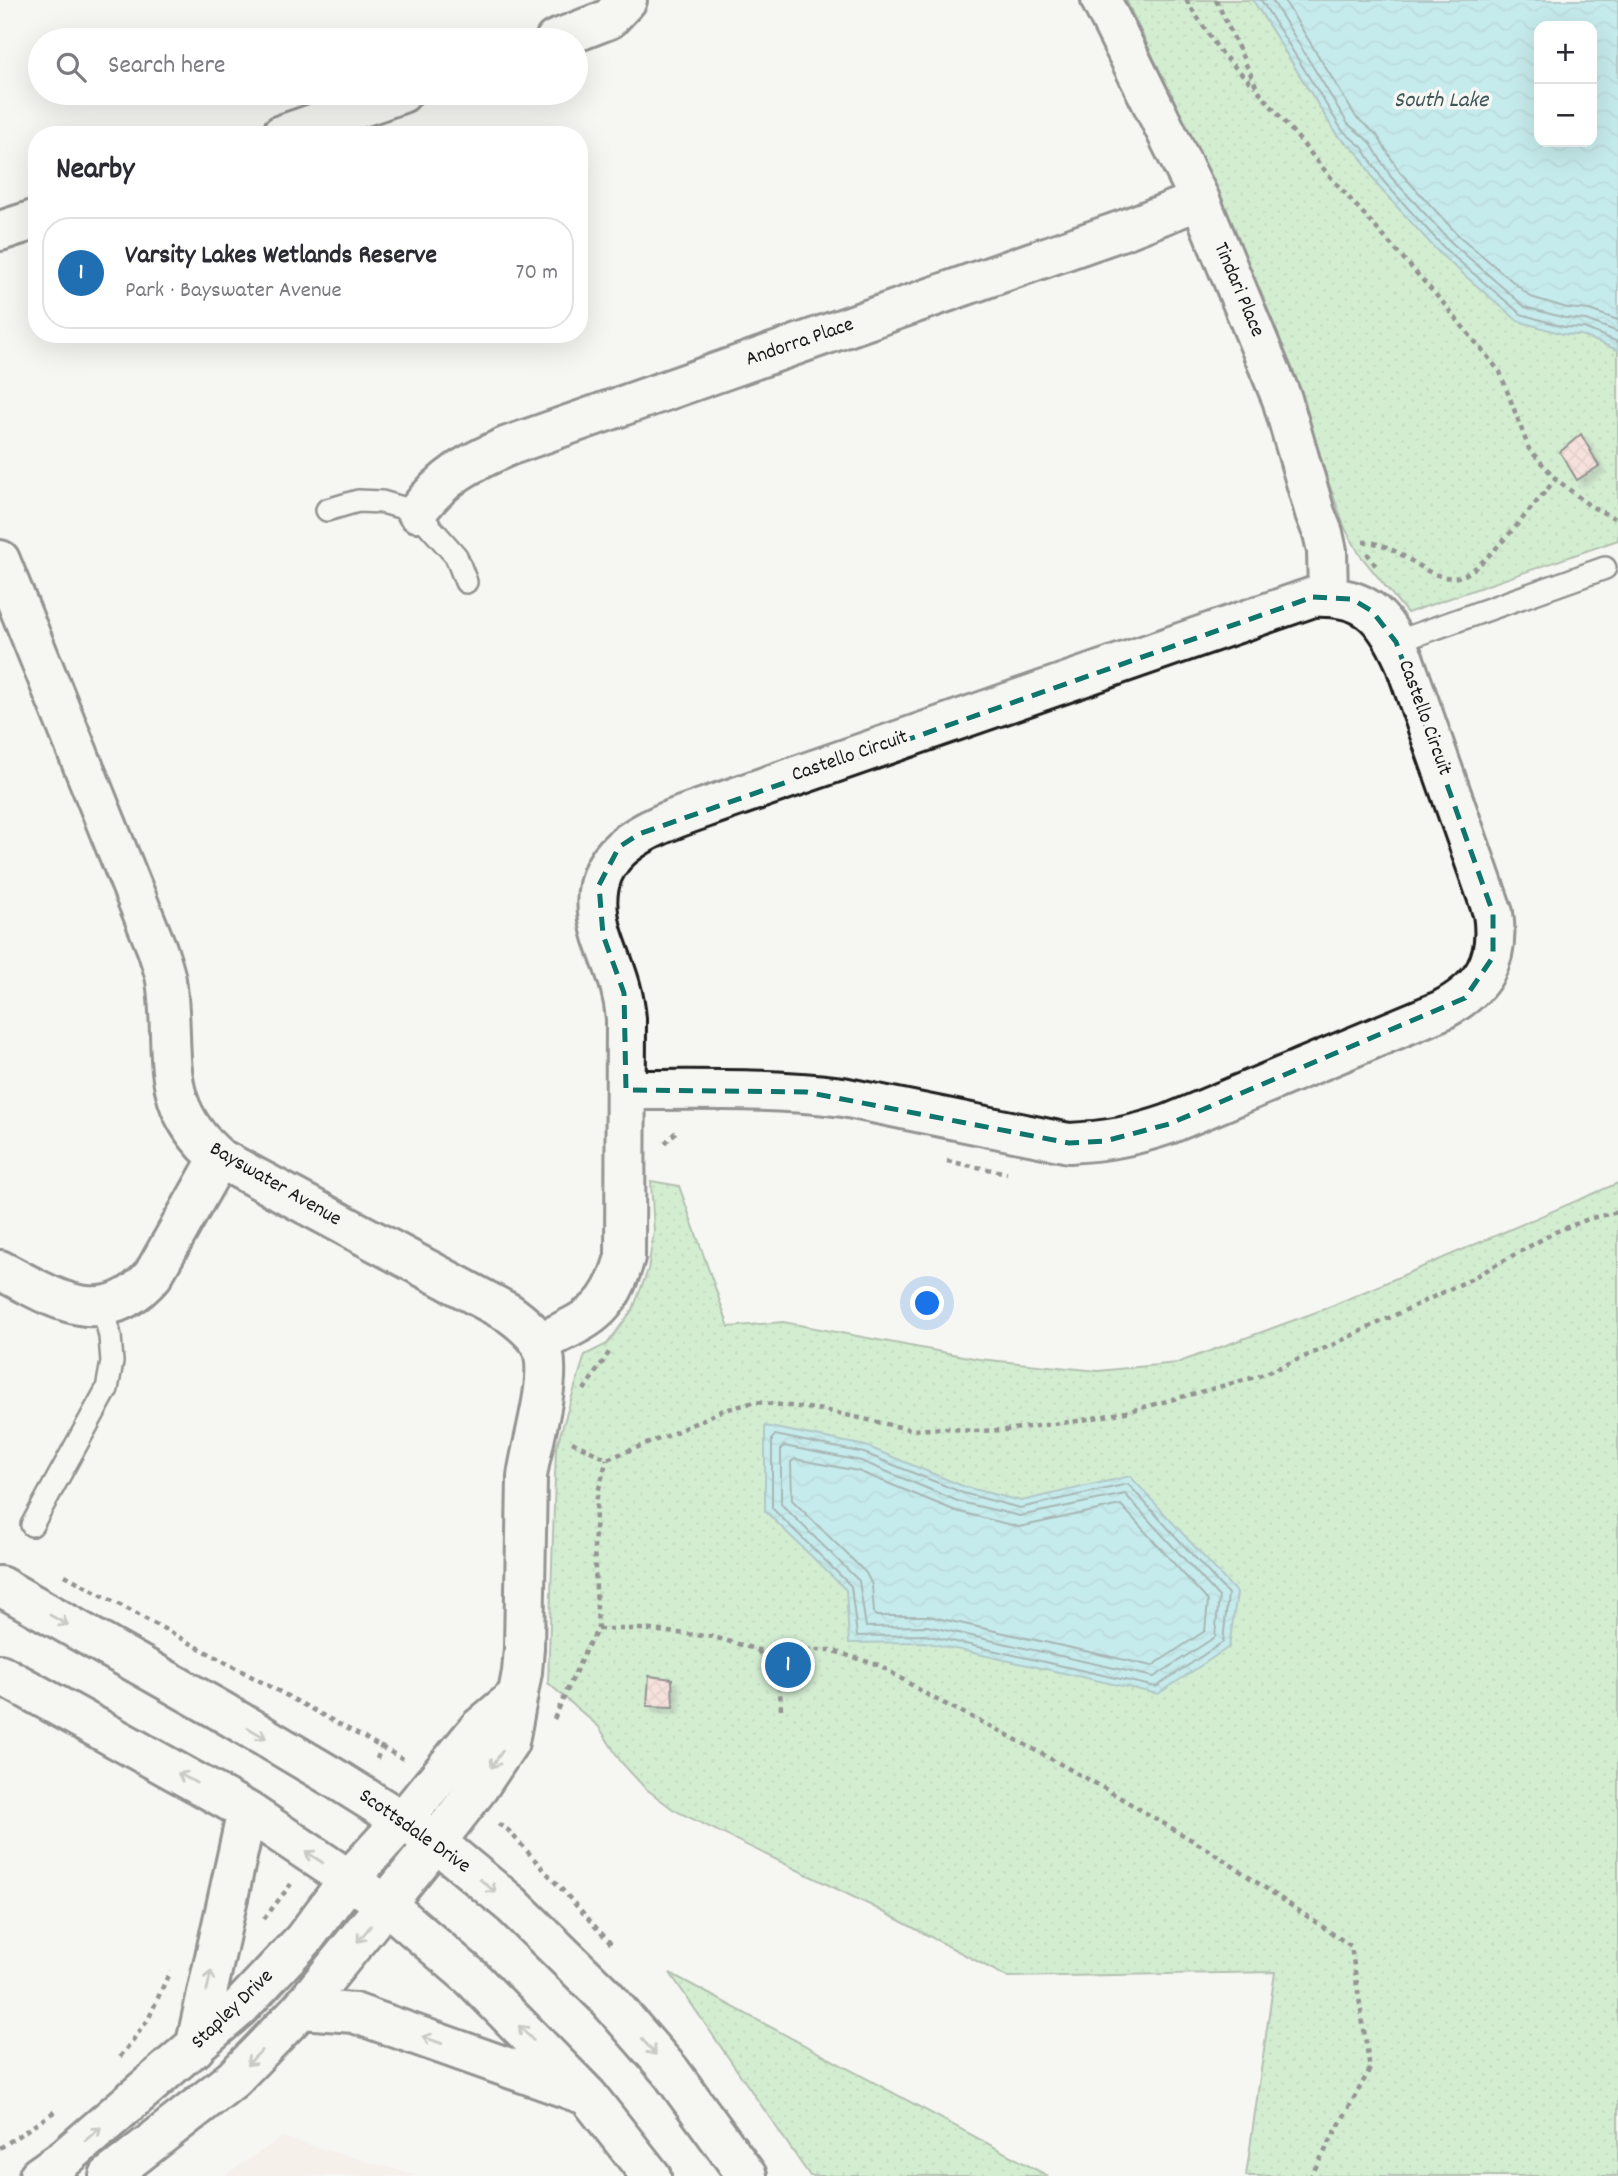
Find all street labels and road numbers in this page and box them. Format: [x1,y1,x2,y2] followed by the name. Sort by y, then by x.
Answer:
[1205,238,1271,342] street label: Tindari Place
[742,310,858,376] street label: Andorra Place
[1389,656,1459,780] street label: Castello Circuit
[788,723,912,791] street label: Castello Circuit
[204,1135,346,1235] street label: Bayswater Avenue
[352,1782,476,1882] street label: Scottsdale Drive
[185,1963,281,2057] street label: Stapley Drive

